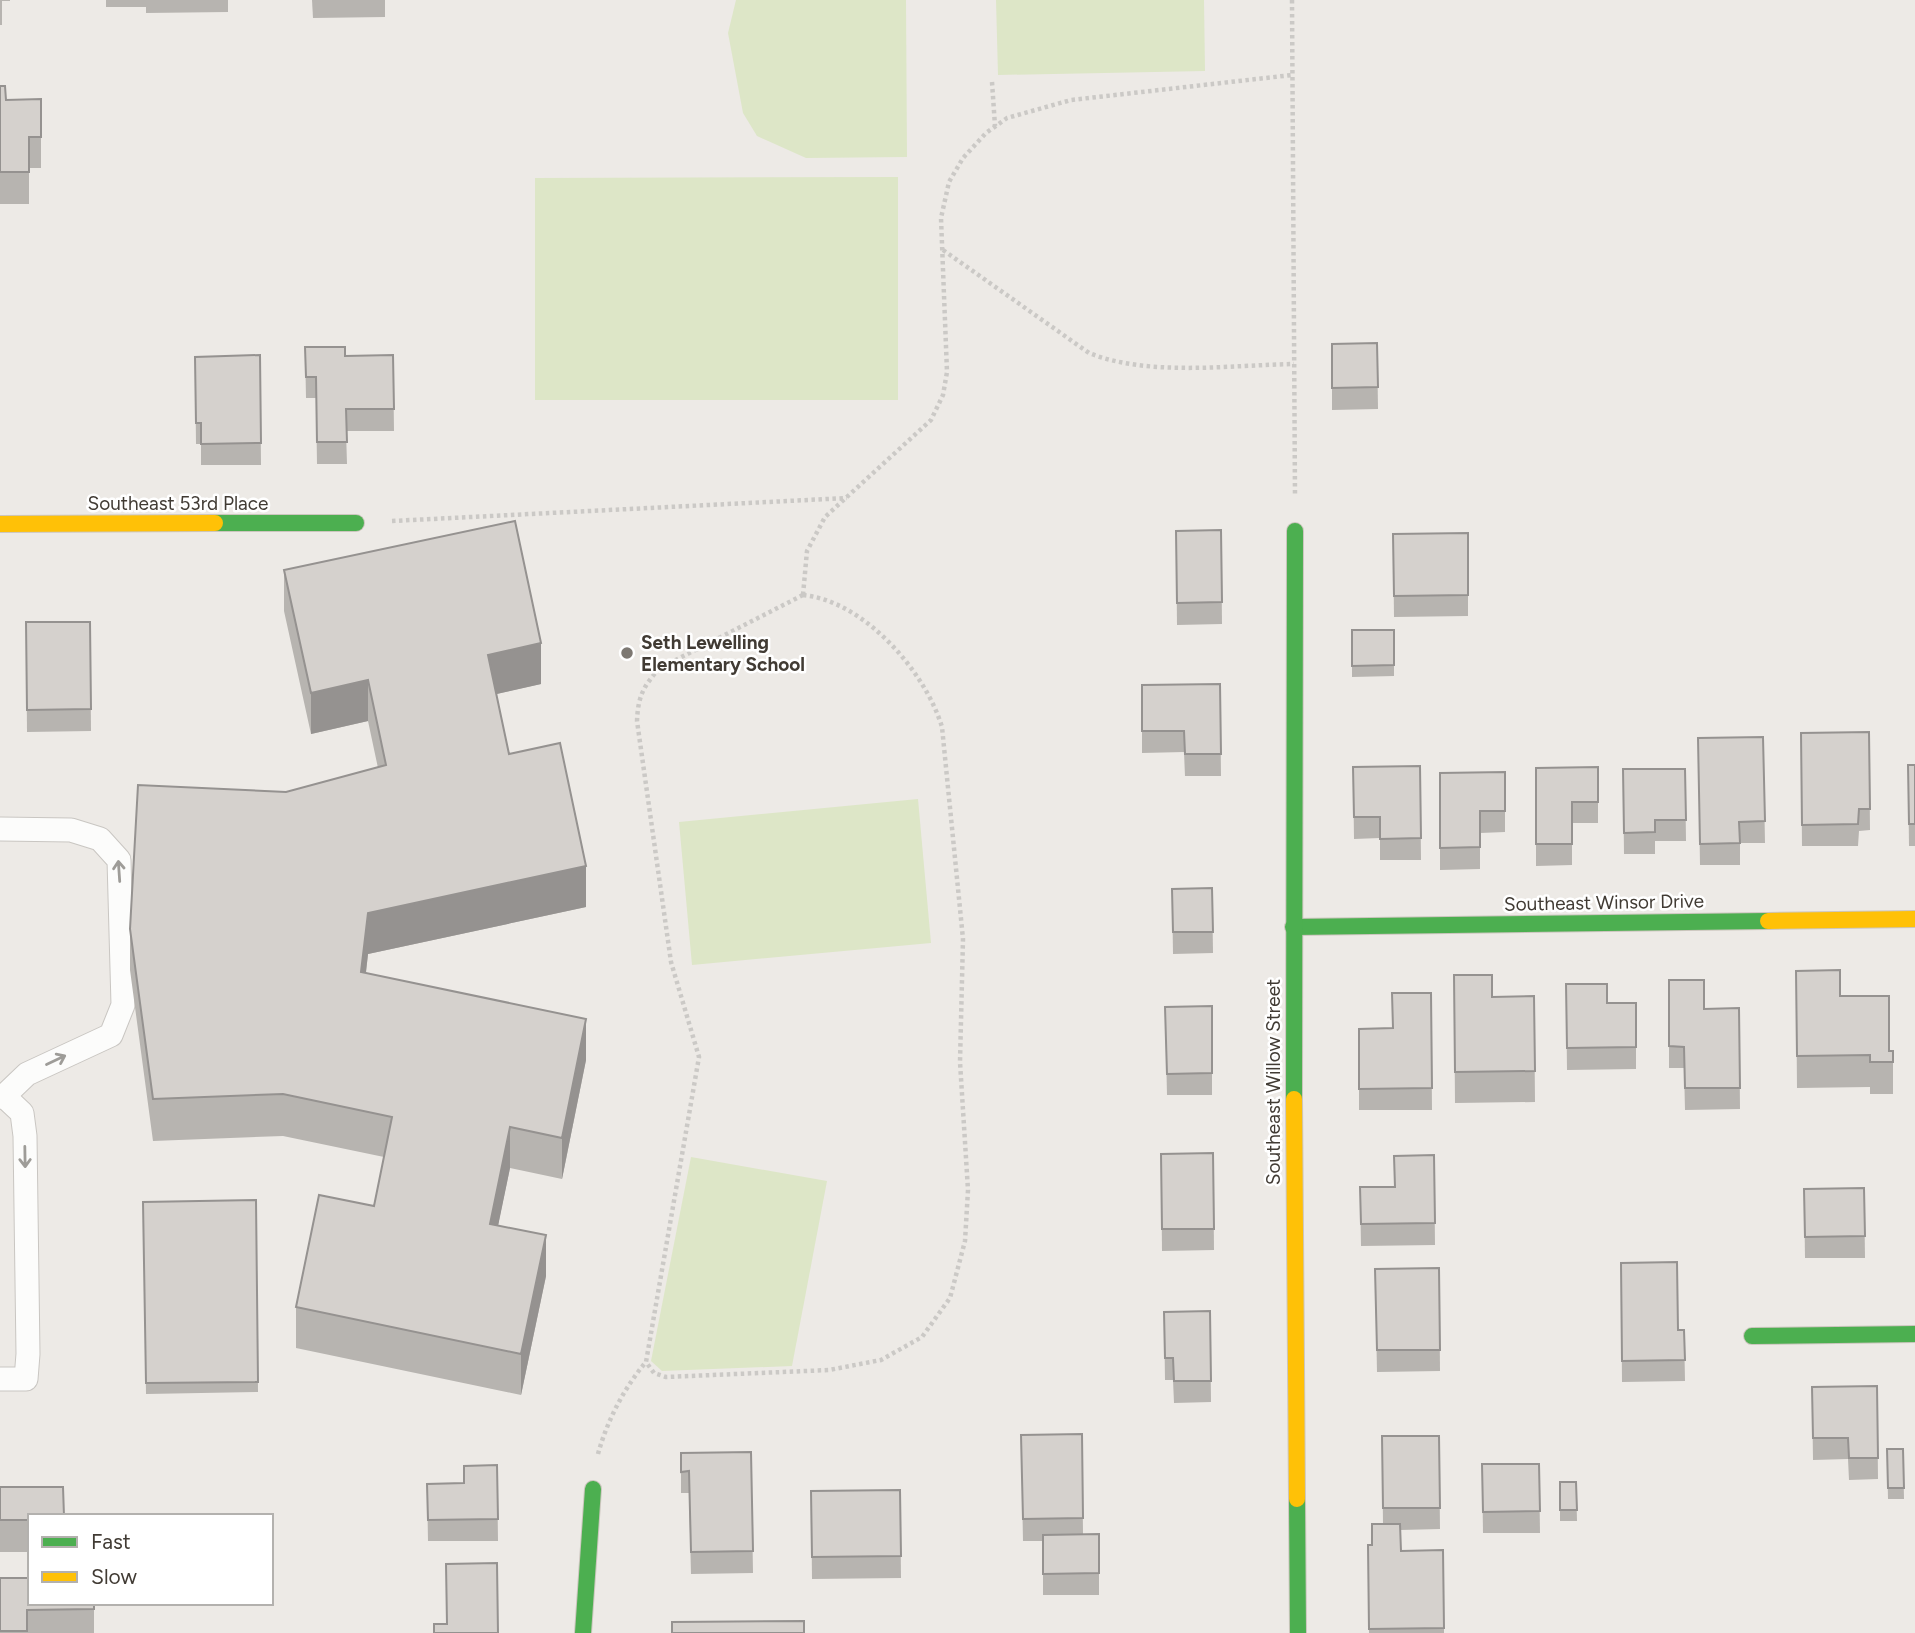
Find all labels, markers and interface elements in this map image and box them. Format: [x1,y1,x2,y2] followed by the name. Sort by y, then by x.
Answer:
[88,492,268,515] street label: Southeast 53rd Place
[641,631,805,676] place label: Seth Lewelling Elementary School
[619,645,635,661] marker: Seth Lewelling Elementary School
[112,860,125,883] one-way arrow
[1504,889,1704,916] street label: Southeast Winsor Drive
[1262,979,1285,1185] street label: Southeast Willow Street
[45,1053,66,1066] one-way arrow
[19,1145,32,1168] one-way arrow
[28,1514,273,1605] legend
[91,1529,131,1554] text: Fast
[91,1564,137,1589] text: Slow

